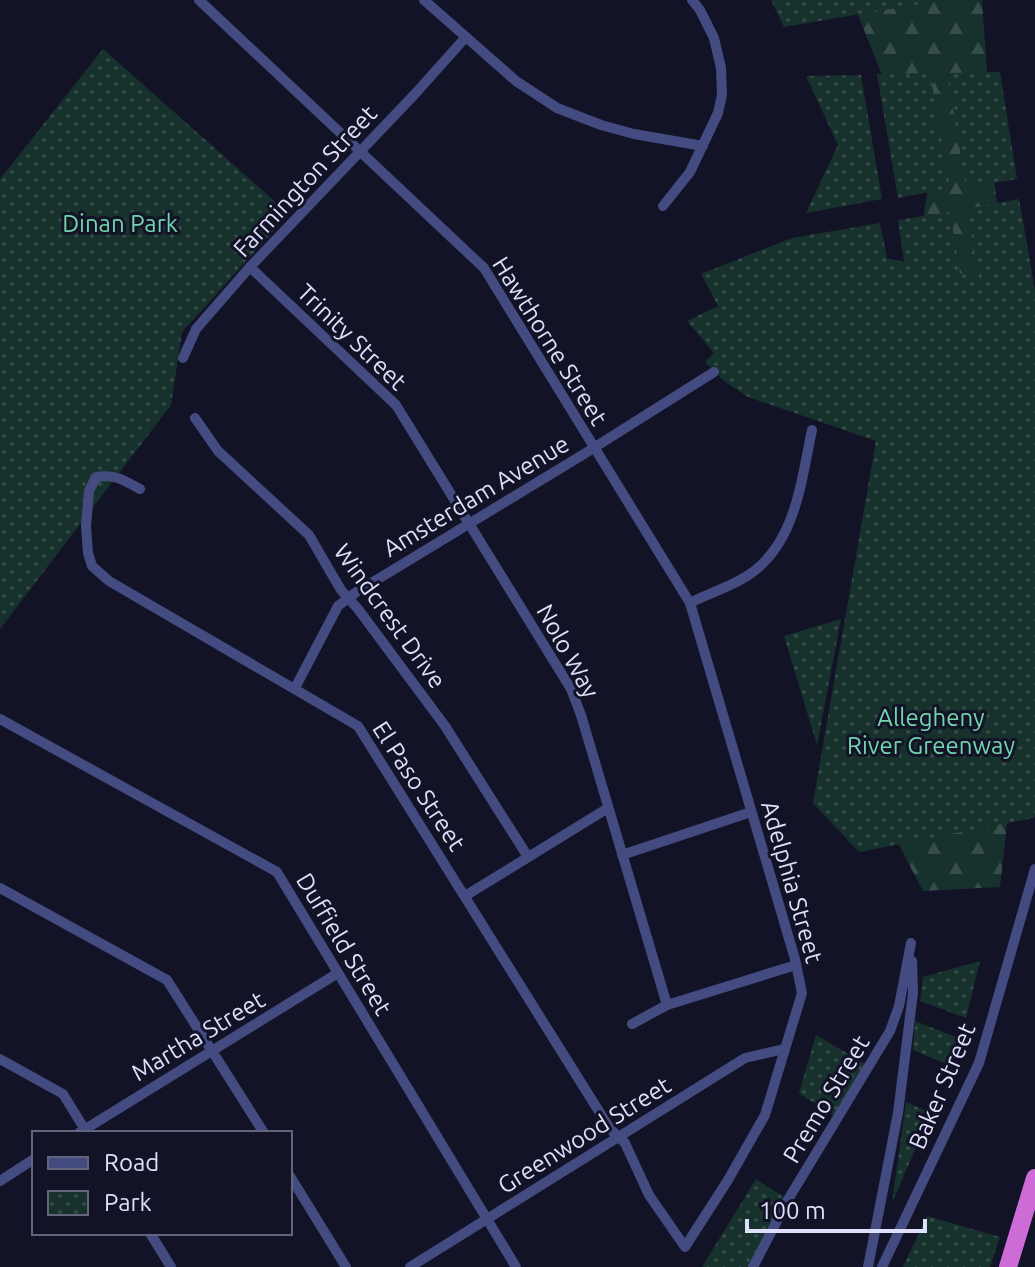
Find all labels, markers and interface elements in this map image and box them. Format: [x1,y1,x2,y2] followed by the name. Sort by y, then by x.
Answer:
[228,99,382,262] street label: Farmington Street
[62,210,178,237] park label: Dinan Park
[487,252,613,431] street label: Hawthorne Street
[292,278,412,396] street label: Trinity Street
[378,430,574,562] street label: Amsterdam Avenue
[329,539,451,693] street label: Windcrest Drive
[531,600,605,703] street label: Nolo Way
[847,704,1015,759] park label: Allegheny River Greenway
[367,716,471,856] street label: El Paso Street
[756,798,828,967] street label: Adelphia Street
[291,868,397,1020] street label: Duffield Street
[127,985,270,1086] street label: Martha Street
[903,1018,981,1153] street label: Baker Street
[777,1030,875,1168] street label: Premo Street
[493,1071,676,1199] street label: Greenwood Street
[32,1131,292,1235] legend
[104,1149,159,1176] text: Road
[747,1183,925,1233] scale bar
[104,1189,152,1216] text: Park
[759,1197,826,1224] text: 100 m

